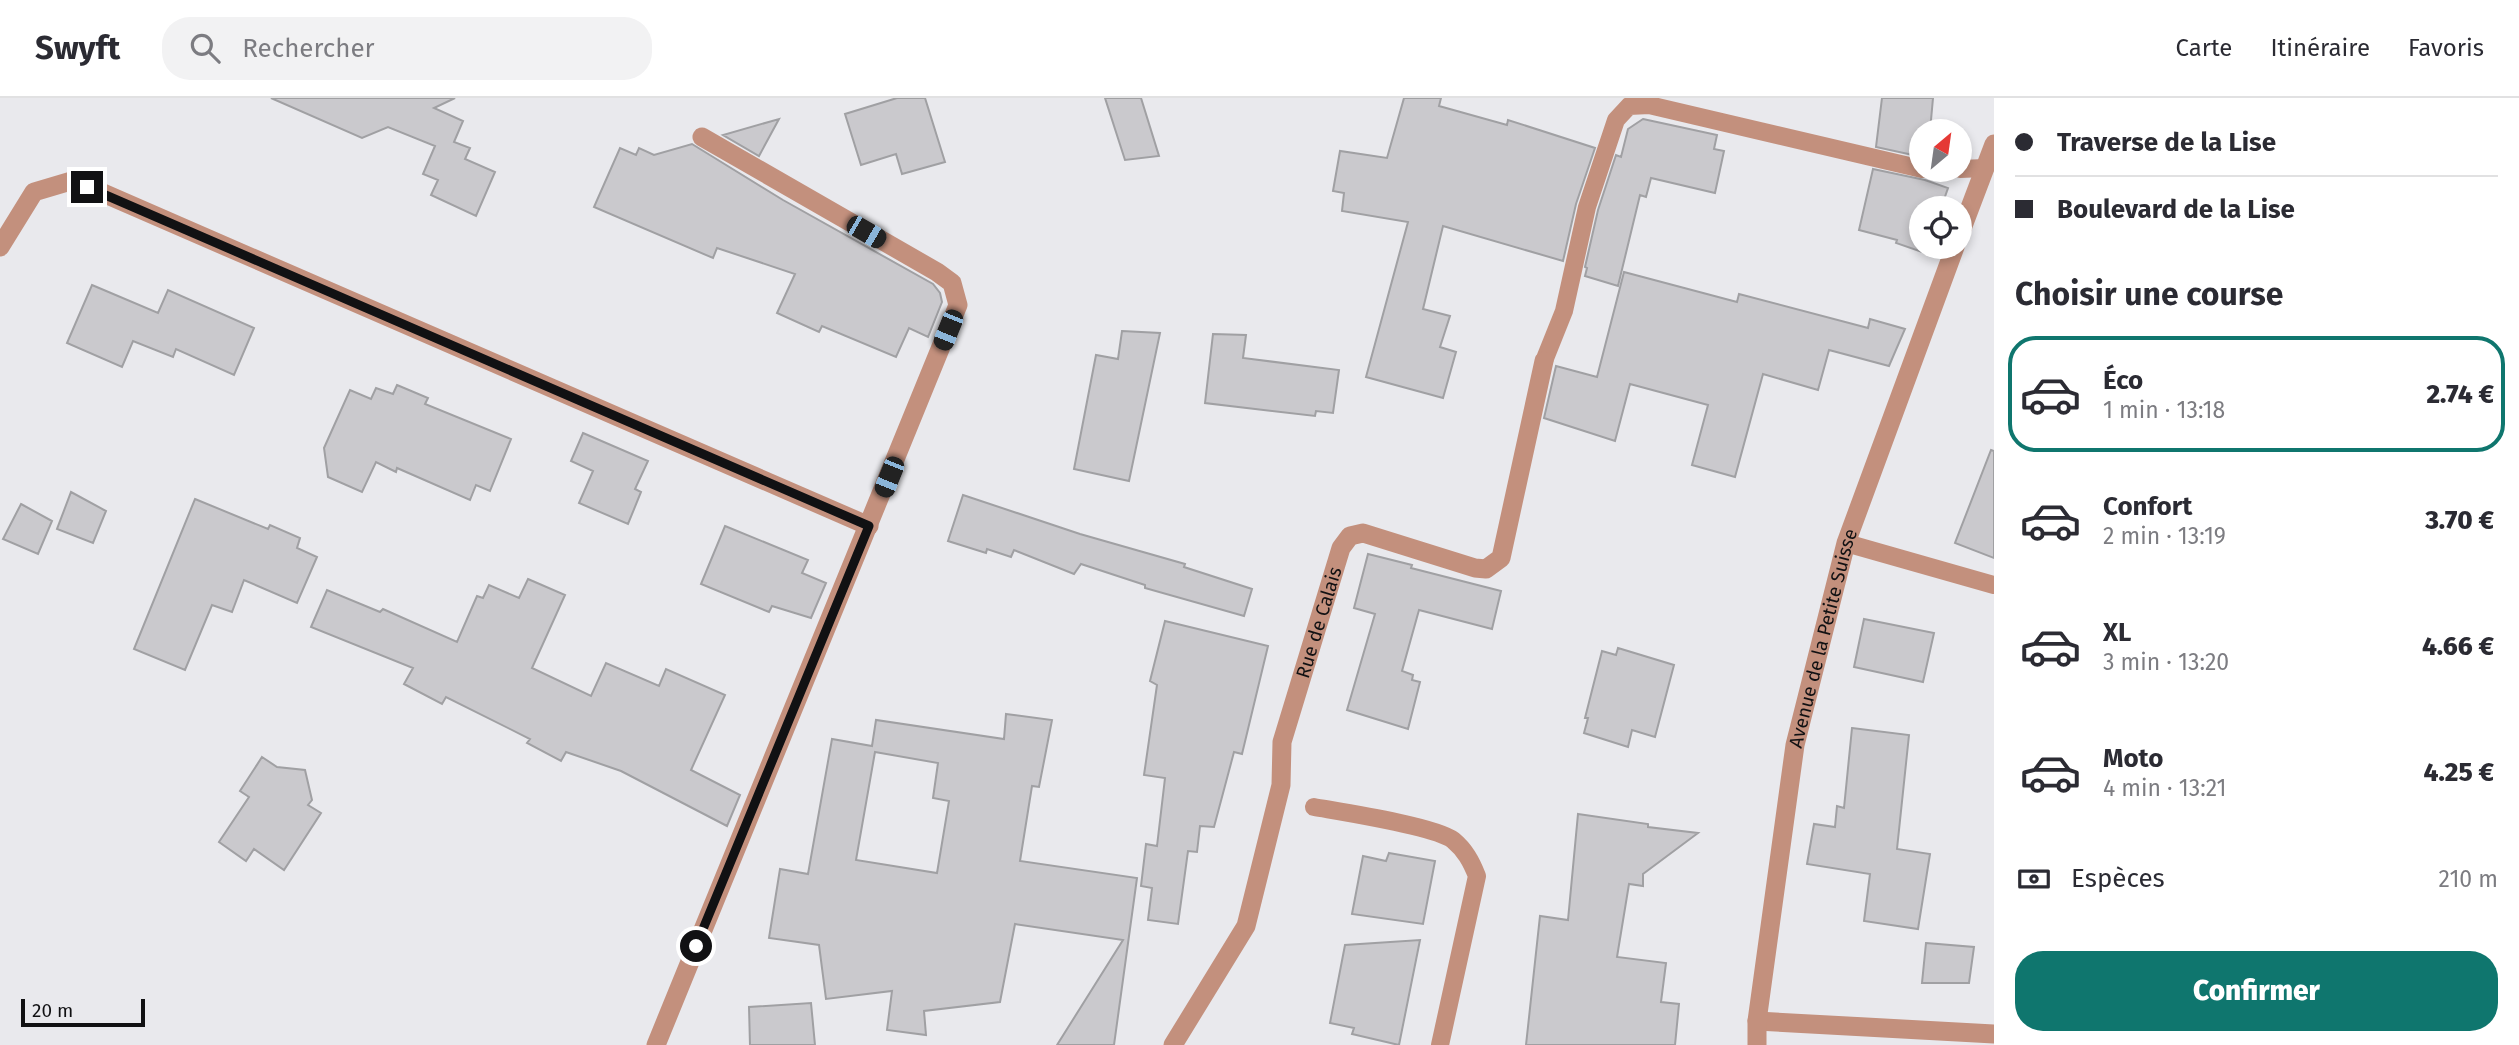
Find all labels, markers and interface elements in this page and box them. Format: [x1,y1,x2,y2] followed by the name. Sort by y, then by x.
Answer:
[162,17,652,80] search box
[35,28,120,68] text: Swyft
[186,29,224,67] icon: search
[242,33,375,64] text: Rechercher
[2176,34,2232,62] text: Carte
[2270,34,2370,62] text: Itinéraire
[2408,34,2484,62] text: Favoris
[1909,119,1972,182] north arrow
[1909,119,1972,259] map controls
[2057,127,2276,158] text: Traverse de la Lise
[71,171,103,203] route end
[2057,194,2295,225] text: Boulevard de la Lise
[1909,196,1972,259] button: locate
[843,212,890,252] car
[2015,275,2283,313] text: Choisir une course
[931,307,966,353] car
[2019,363,2082,426] icon: car
[2103,365,2143,396] text: Éco
[2427,379,2494,410] text: 2.74 €
[2103,396,2225,424] text: 1 min · 13:18
[872,454,907,500] car
[2019,489,2082,552] icon: car
[2103,491,2192,522] text: Confort
[2425,505,2494,536] text: 3.70 €
[2103,522,2226,550] text: 2 min · 13:19
[1784,525,1862,750] street label: Avenue de la Petite Suisse
[1291,564,1347,681] street label: Rue de Calais
[2019,615,2082,678] icon: car
[2103,617,2131,648] text: XL
[2422,631,2494,662] text: 4.66 €
[2103,648,2229,676] text: 3 min · 13:20
[2019,741,2082,804] icon: car
[2103,743,2163,774] text: Moto
[2424,757,2494,788] text: 4.25 €
[2103,774,2226,802] text: 4 min · 13:21
[2015,860,2053,898] icon: cash
[2071,863,2165,894] text: Espèces
[2439,865,2498,893] text: 210 m
[680,930,712,962] route start
[2015,951,2498,1031] button: Confirmer
[21,996,145,1028] scale bar
[32,999,73,1022] text: 20 m

